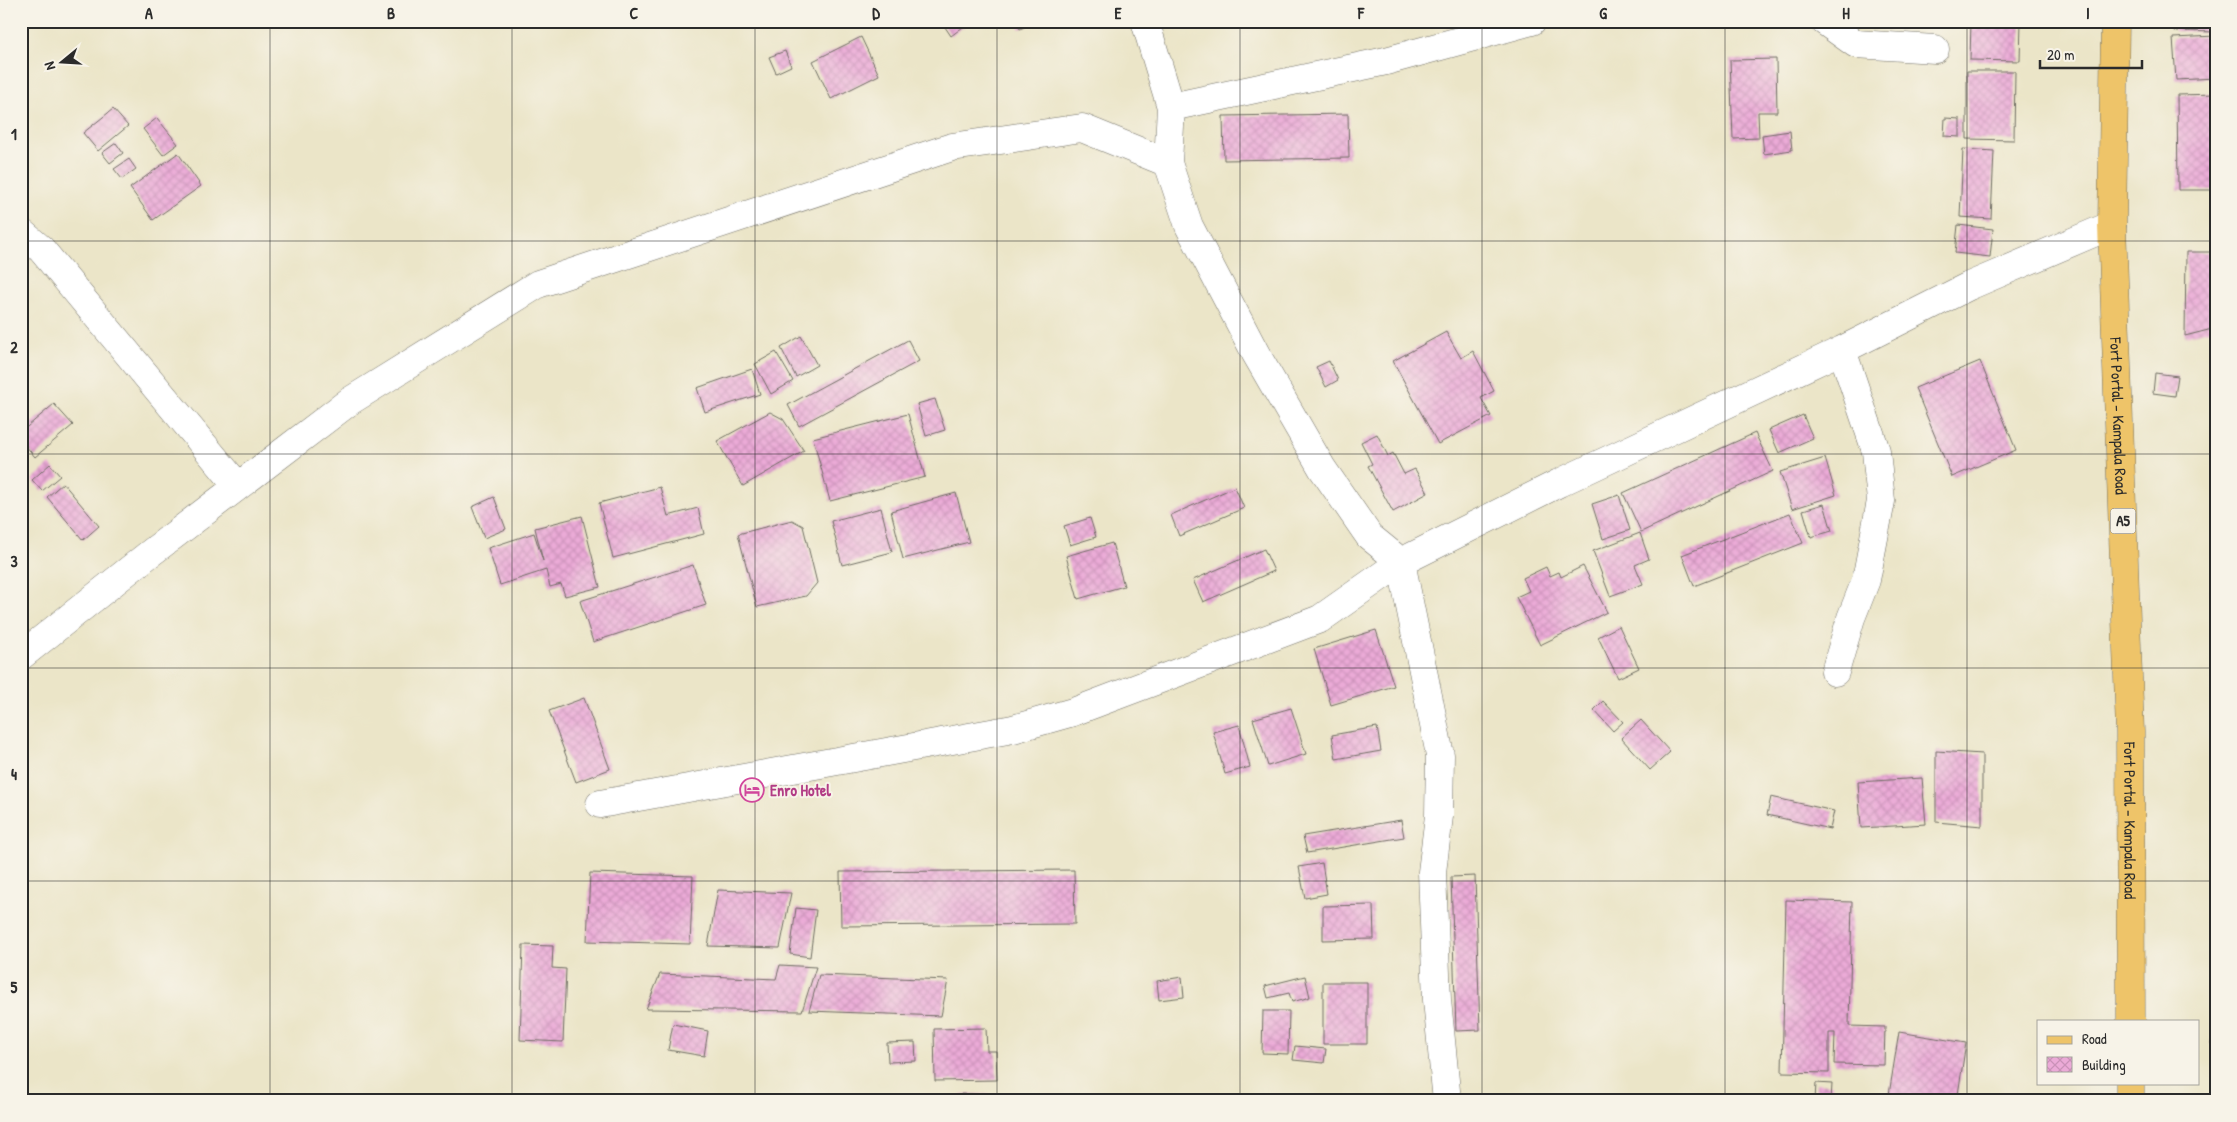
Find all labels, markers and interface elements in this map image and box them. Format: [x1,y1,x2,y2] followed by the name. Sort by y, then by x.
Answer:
[145,2,153,24] text: A
[387,2,395,24] text: B
[630,2,639,24] text: C
[872,2,880,24] text: D
[1114,2,1122,24] text: E
[1357,2,1365,24] text: F
[1599,2,1607,24] text: G
[1842,2,1850,24] text: H
[2086,2,2090,24] text: I
[38,38,88,88] north arrow
[2040,38,2142,70] scale bar
[2047,44,2074,65] text: 20 m
[39,59,59,73] text: N
[11,123,17,145] text: 1
[10,336,18,358] text: 2
[2105,336,2133,495] street label: Fort Portal - Kampala Road
[2110,508,2136,534] road number: A5
[10,550,18,572] text: 3
[2119,741,2142,899] street label: Fort Portal - Kampala Road
[11,763,17,785] text: 4
[739,777,765,803] hotel icon: Enro Hotel
[770,779,831,801] place label: Enro Hotel
[11,976,18,998] text: 5
[2037,1020,2200,1084] legend
[2082,1028,2107,1049] text: Road
[2082,1054,2126,1075] text: Building

